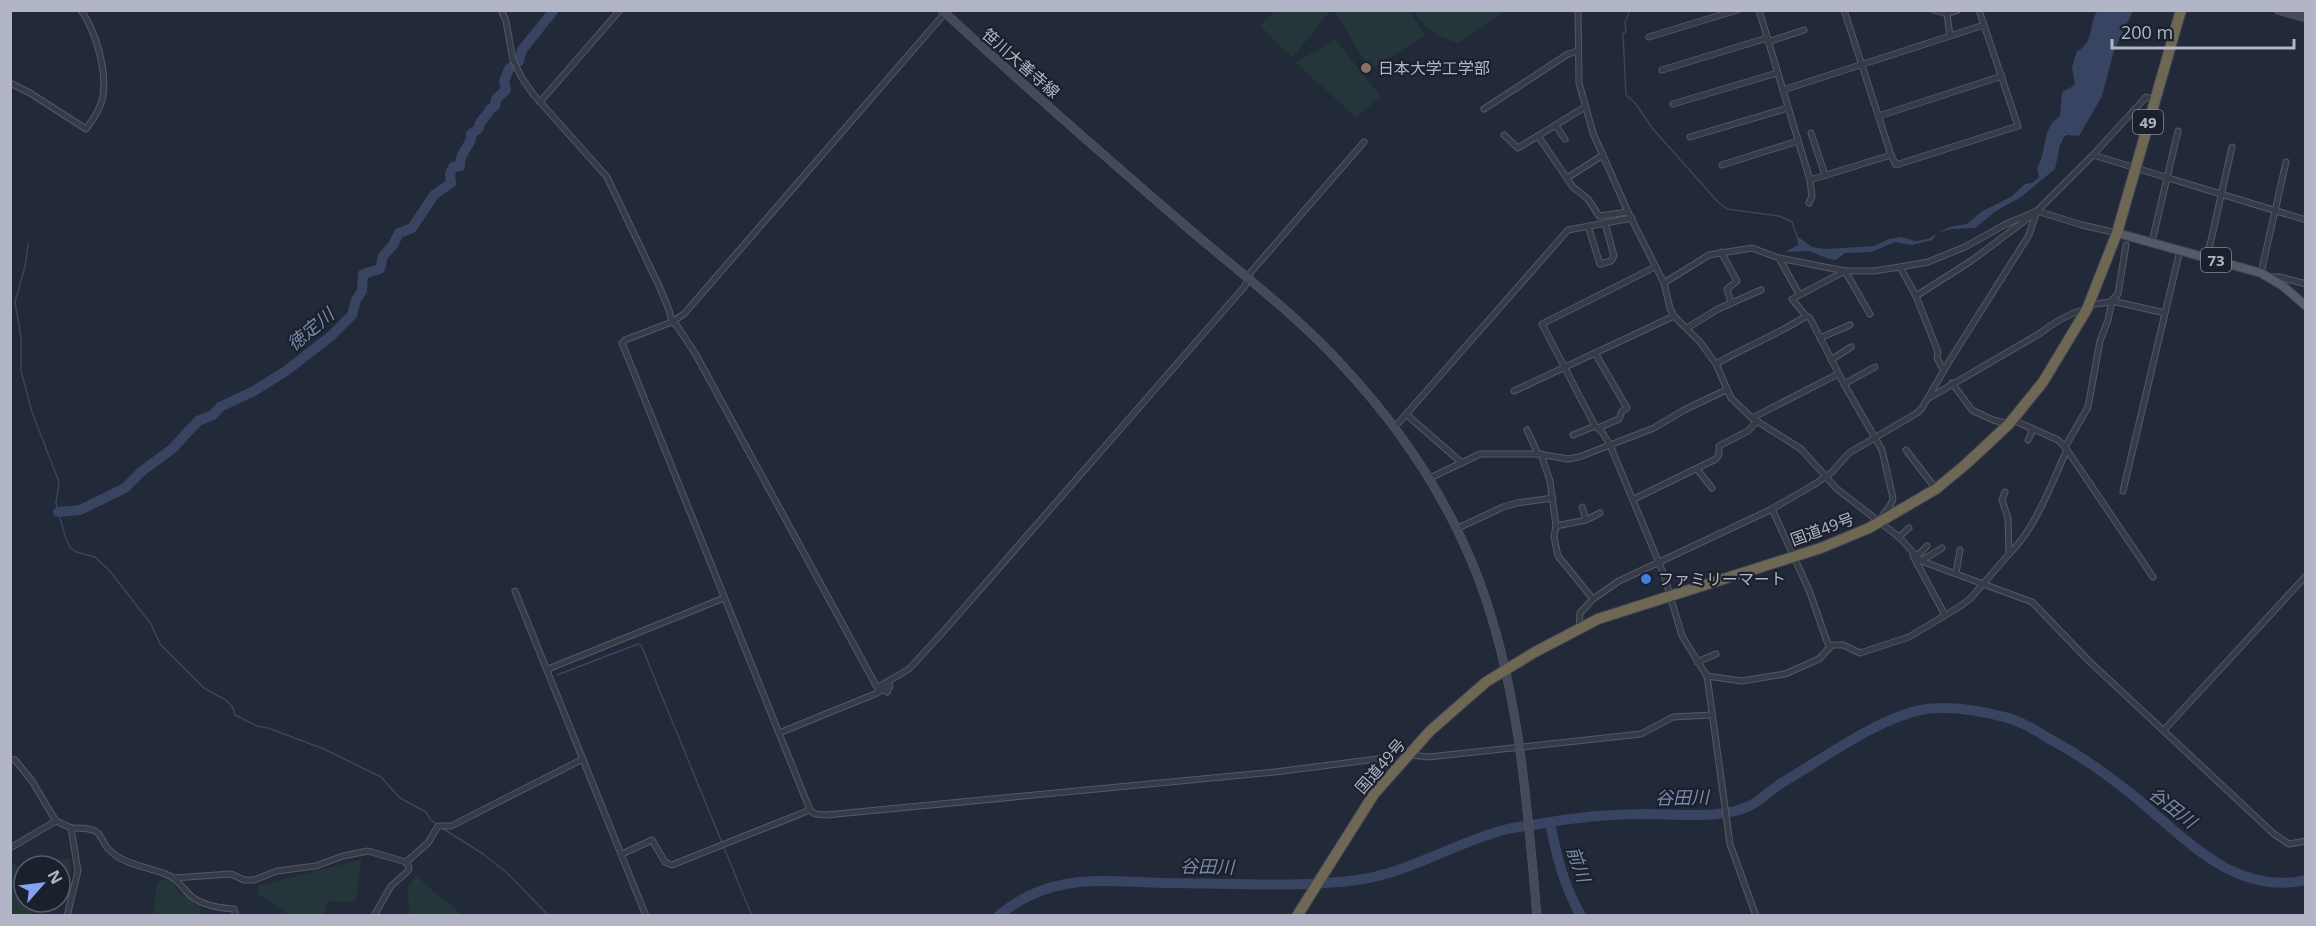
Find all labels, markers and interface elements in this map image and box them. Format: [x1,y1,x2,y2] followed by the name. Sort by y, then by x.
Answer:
[2112,12,2294,50] scale bar
[2121,20,2173,44] text: 200 m
[978,23,1064,103] street label: 笹川大善寺線
[1378,57,1490,79] place label: 日本大学工学部
[1359,61,1373,75] marker: 日本大学工学部
[2133,110,2163,134] road number: 49
[2201,248,2231,272] road number: 73
[282,301,340,356] water label: 徳定川
[1787,507,1857,551] street label: 国道49号
[1658,568,1786,590] place label: ファミリーマート
[1639,572,1653,586] marker: ファミリーマート
[1350,734,1410,798] street label: 国道49号
[2144,781,2203,834] water label: 谷田川
[1655,784,1711,809] water label: 谷田川
[1562,843,1597,887] water label: 前川
[12,854,72,914] north arrow
[1180,854,1236,879] water label: 谷田川
[42,866,68,888] text: N

